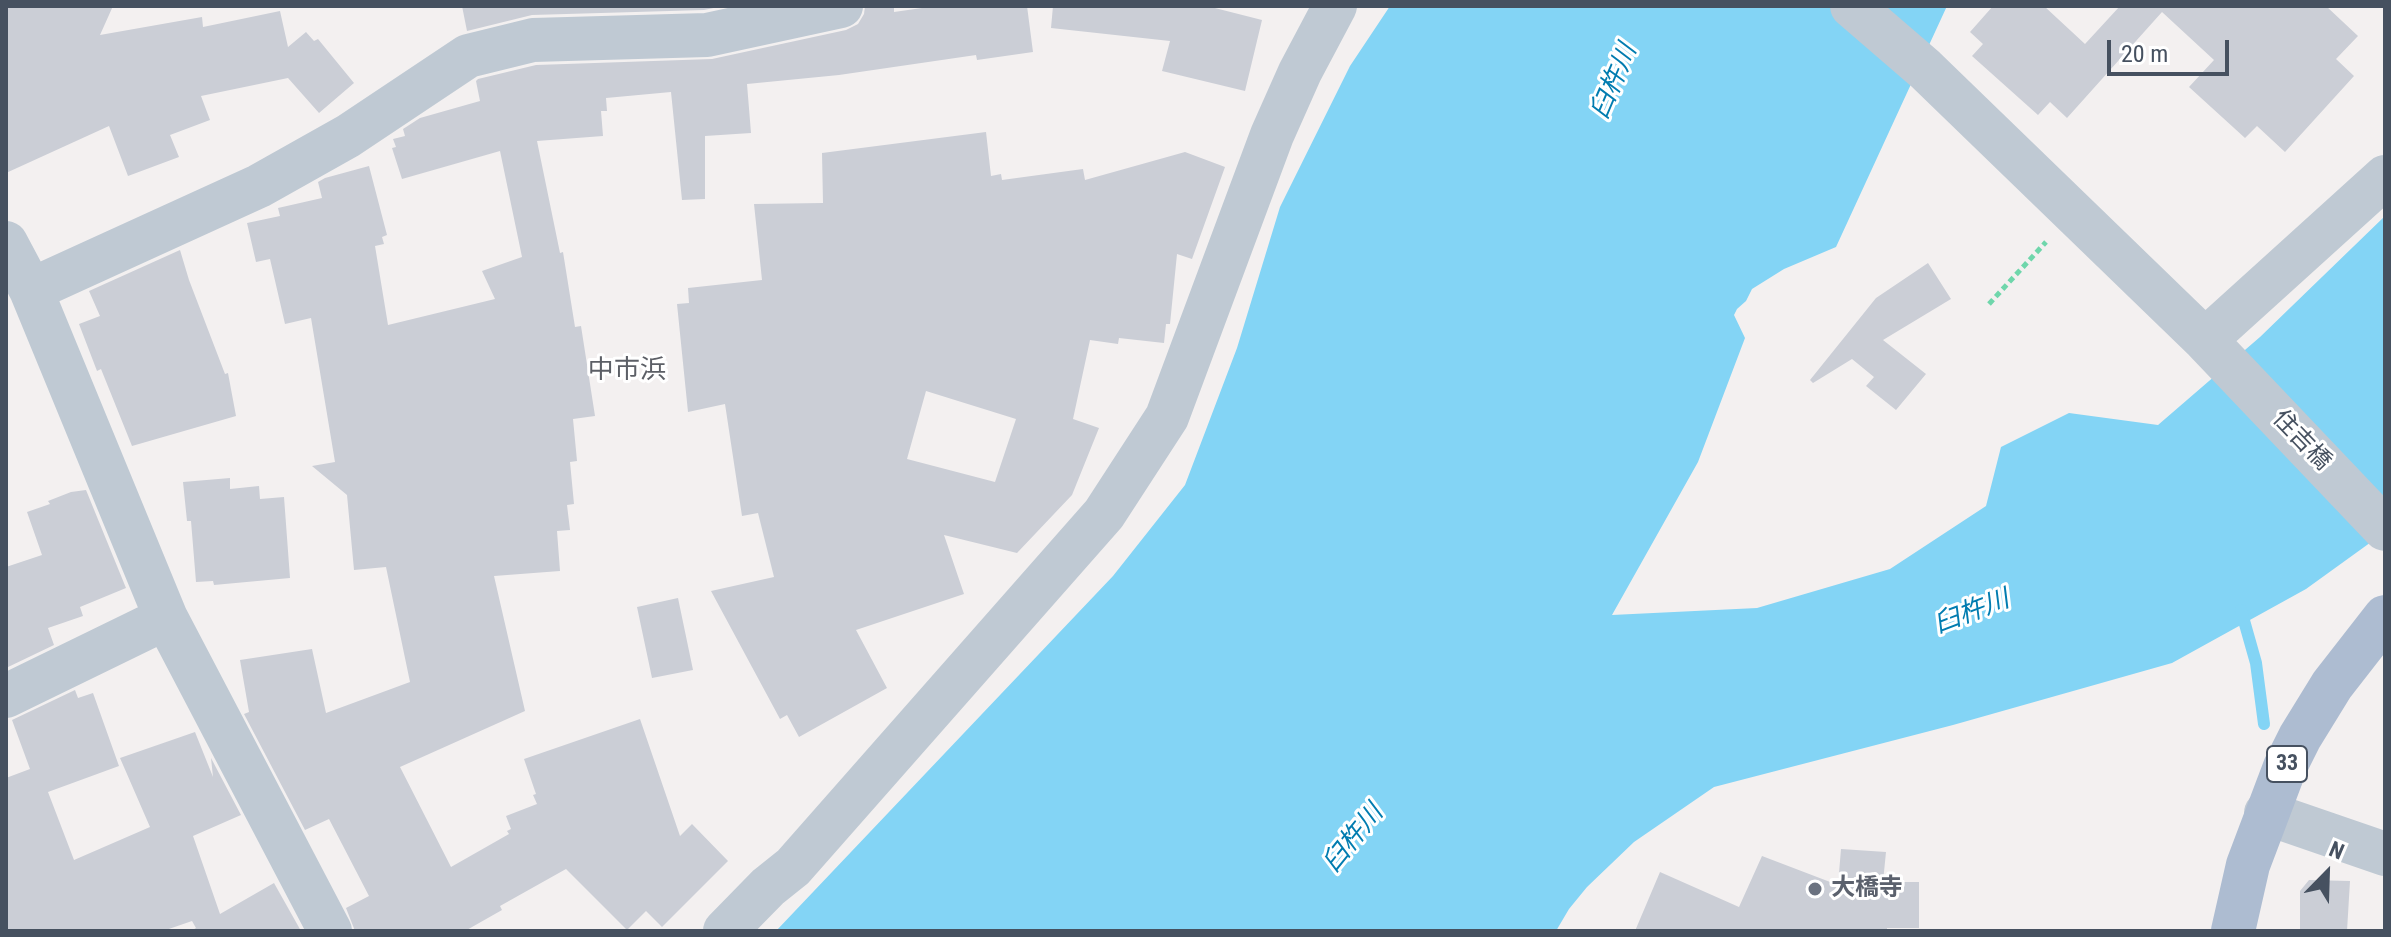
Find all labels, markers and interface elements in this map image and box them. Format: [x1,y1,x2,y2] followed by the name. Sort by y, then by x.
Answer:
[2111,24,2233,74] scale bar
[1585,40,1645,124] water label: 臼杵川
[2121,40,2168,68] text: 20 m
[588,355,666,387] district label: 中市浜
[2266,405,2336,477] street label: 住吉橋
[1930,584,2014,642] water label: 臼杵川
[2267,746,2307,782] road number: 33
[1317,799,1391,879] water label: 臼杵川
[2287,833,2367,913] north arrow
[2325,836,2348,865] text: N
[1831,875,1903,903] place label: 大橋寺
[1806,880,1824,898] marker: 大橋寺

